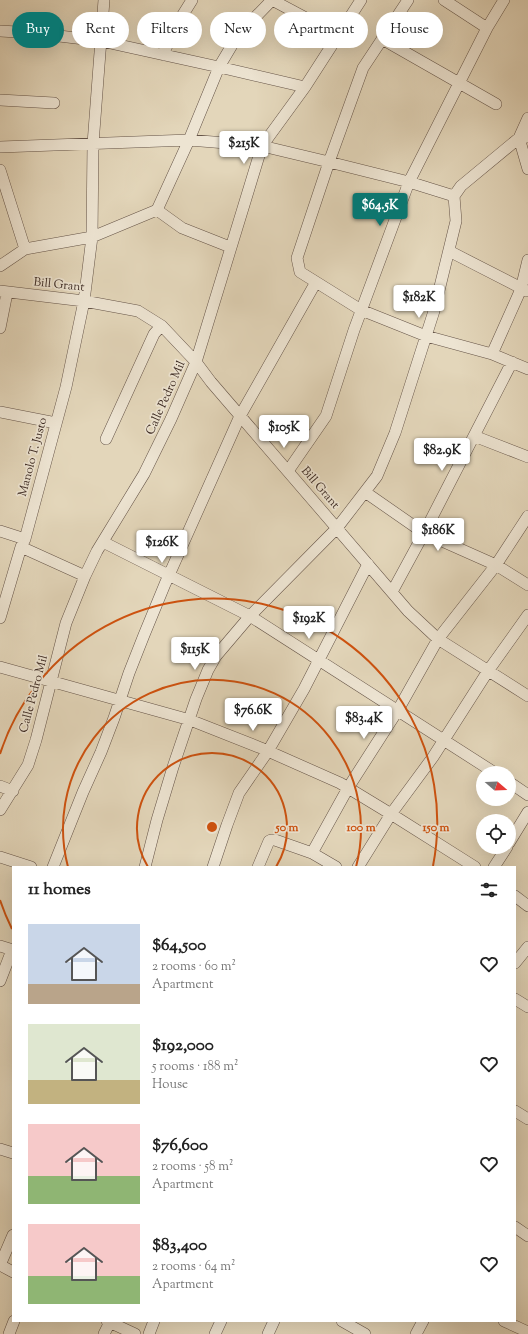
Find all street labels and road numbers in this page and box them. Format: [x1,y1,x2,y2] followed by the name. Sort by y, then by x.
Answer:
[33,273,85,297] street label: Bill Grant
[142,357,191,438] street label: Calle Pedro Mil
[14,415,52,499] street label: Manolo T. Justo
[296,463,344,513] street label: Bill Grant
[15,653,53,735] street label: Calle Pedro Mil

